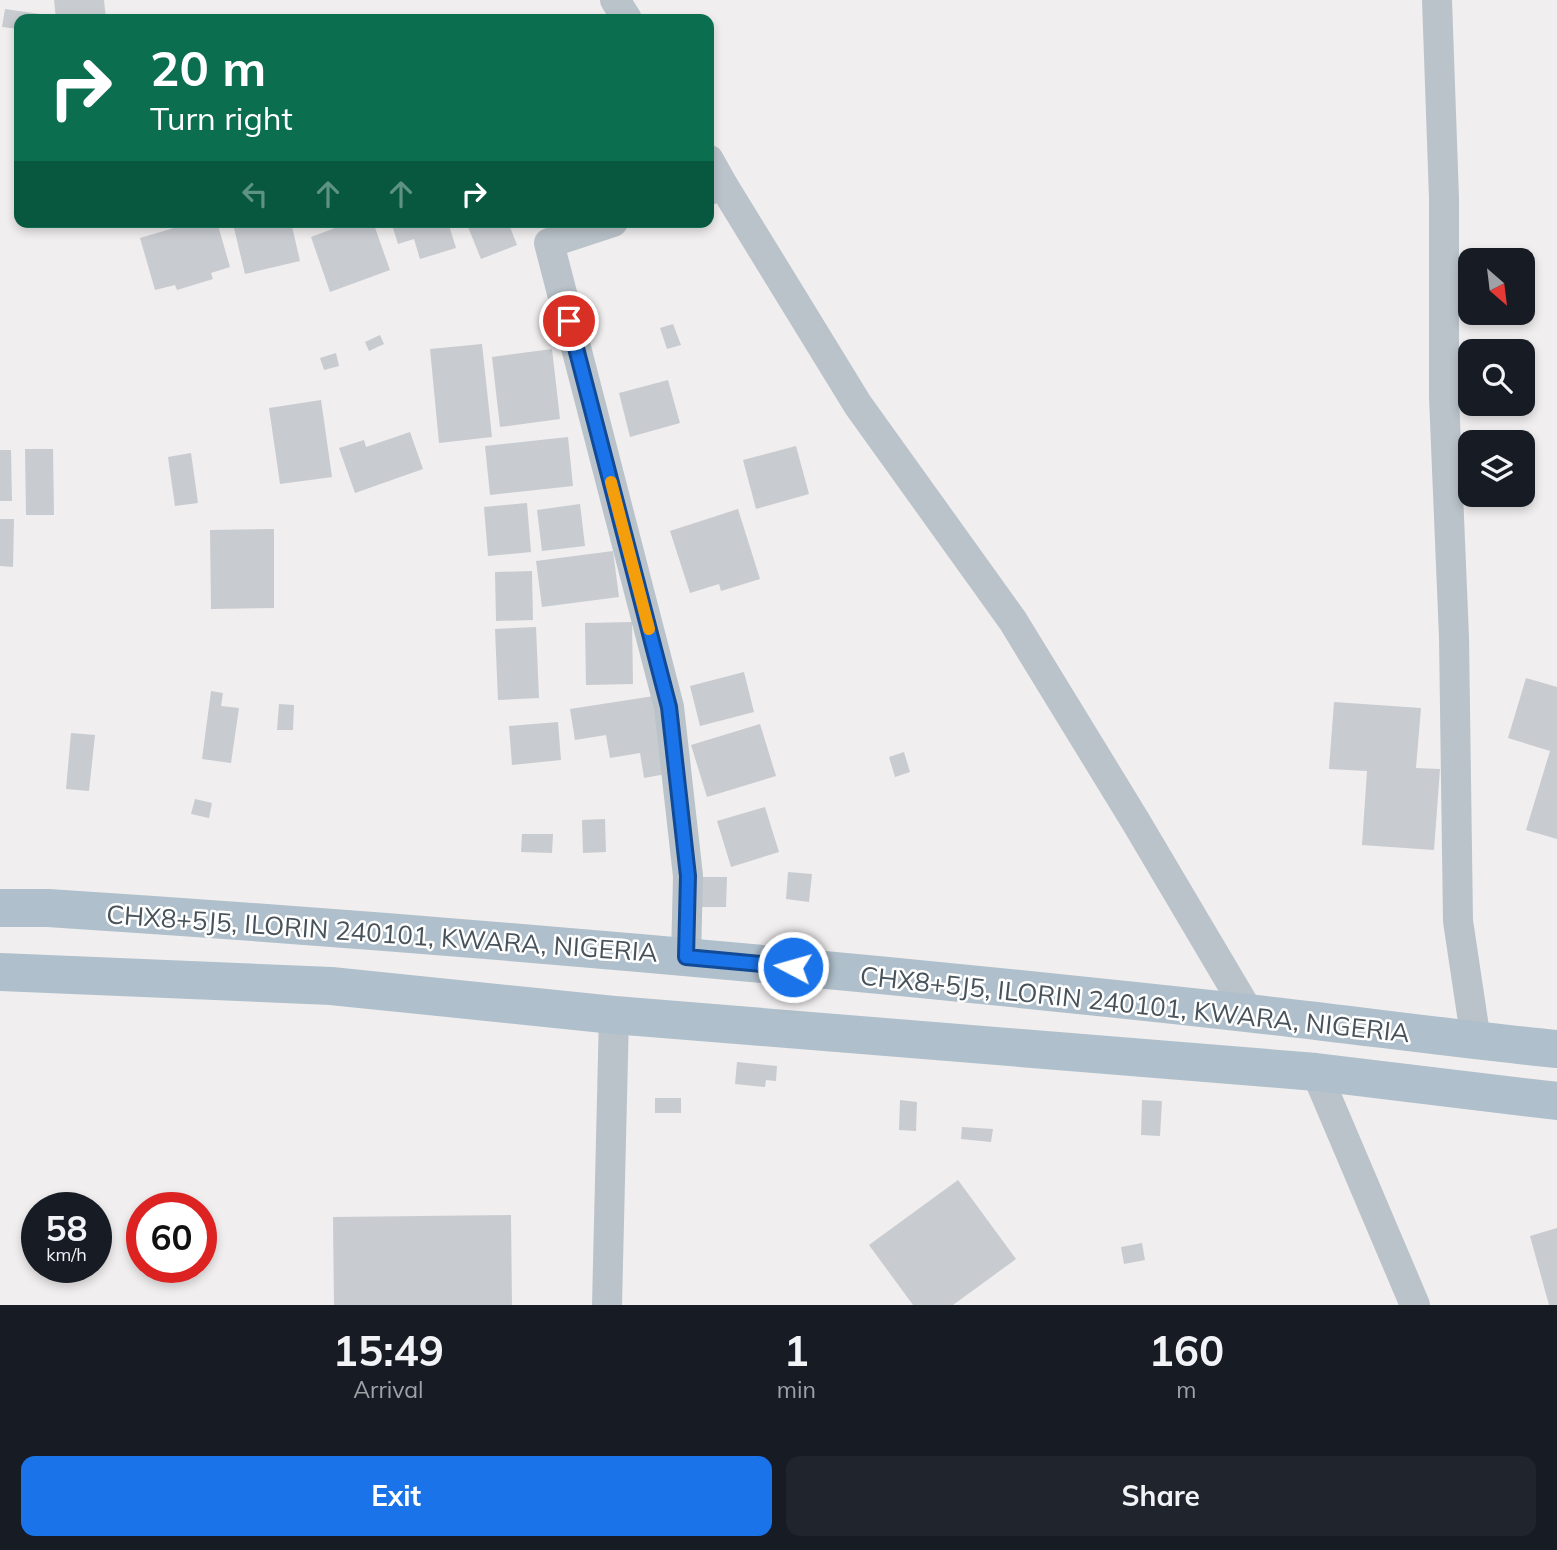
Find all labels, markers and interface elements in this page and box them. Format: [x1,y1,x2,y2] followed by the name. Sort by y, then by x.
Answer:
[150,37,266,98] text: 20 m
[35,42,126,133] icon: right
[150,98,293,138] text: Turn right
[236,175,274,213] icon: left
[309,175,347,213] icon: ahead
[382,175,420,213] icon: ahead
[455,175,493,213] icon: right
[1458,248,1535,326] north arrow
[1458,248,1535,507] map controls
[539,291,599,351] pin
[550,302,588,340] icon: arrive
[1458,339,1535,416] button: search
[1458,430,1535,507] button: layers
[105,897,659,969] street label: CHX8+5J5, ILORIN 240101, KWARA, NIGERIA
[756,930,830,1004] position arrow
[858,959,1412,1049] street label: CHX8+5J5, ILORIN 240101, KWARA, NIGERIA
[126,1192,217,1283] speed limit sign: 60
[45,1206,88,1250] text: 58
[46,1243,87,1266] text: km/h
[333,1324,444,1377] text: 15:49
[784,1324,809,1377] text: 1
[1149,1324,1224,1377] text: 160
[353,1375,424,1404] text: Arrival
[777,1375,816,1404] text: min
[1176,1375,1197,1404] text: m
[21,1456,772,1536] button: Exit
[786,1456,1536,1536] button: Share

